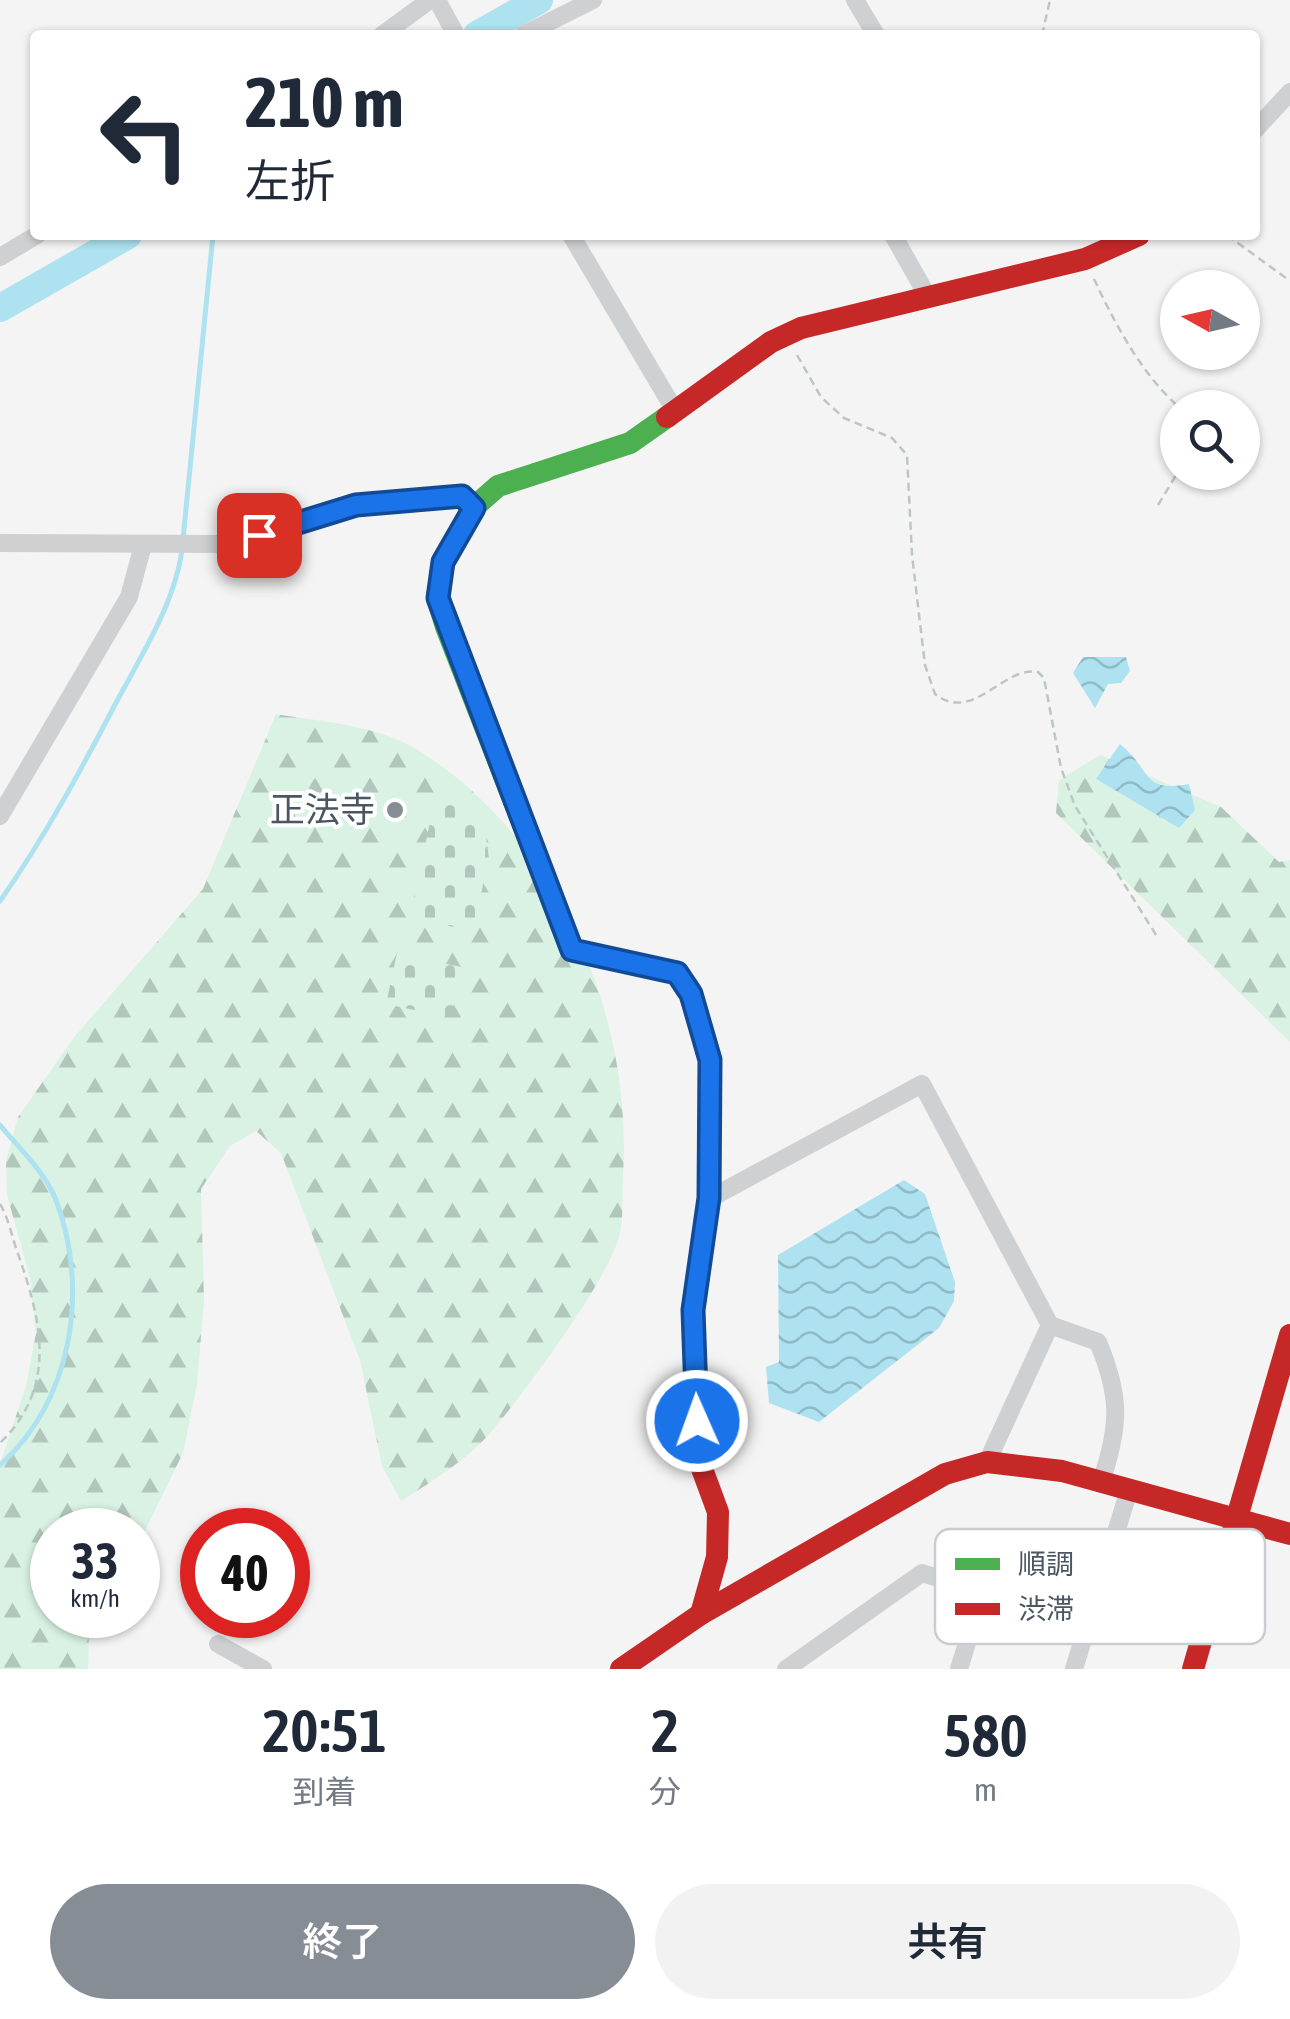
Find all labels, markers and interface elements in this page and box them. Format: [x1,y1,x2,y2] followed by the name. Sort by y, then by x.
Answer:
[245,62,404,142] text: 210 m
[80,70,210,200] icon: left
[245,155,335,207] text: 左折
[1160,270,1260,370] north arrow
[1160,270,1260,490] map controls
[1160,390,1260,490] button: search
[217,493,302,578] pin
[232,508,287,563] icon: arrive
[270,789,375,829] place label: 正法寺
[384,799,406,821] marker: 正法寺
[645,1369,749,1473] position arrow
[180,1508,310,1638] speed limit sign: 40
[935,1529,1265,1644] legend
[71,1532,118,1590] text: 33
[1018,1548,1074,1580] text: 順調
[70,1584,120,1612] text: km/h
[1018,1593,1074,1625] text: 渋滞
[262,1696,387,1765] text: 20:51
[651,1696,679,1765] text: 2
[943,1701,1028,1770] text: 580
[974,1771,997,1808] text: m
[293,1773,357,1810] text: 到着
[649,1773,681,1810] text: 分
[50,1884,635,1999] button: 終了
[655,1884,1240,1999] button: 共有

